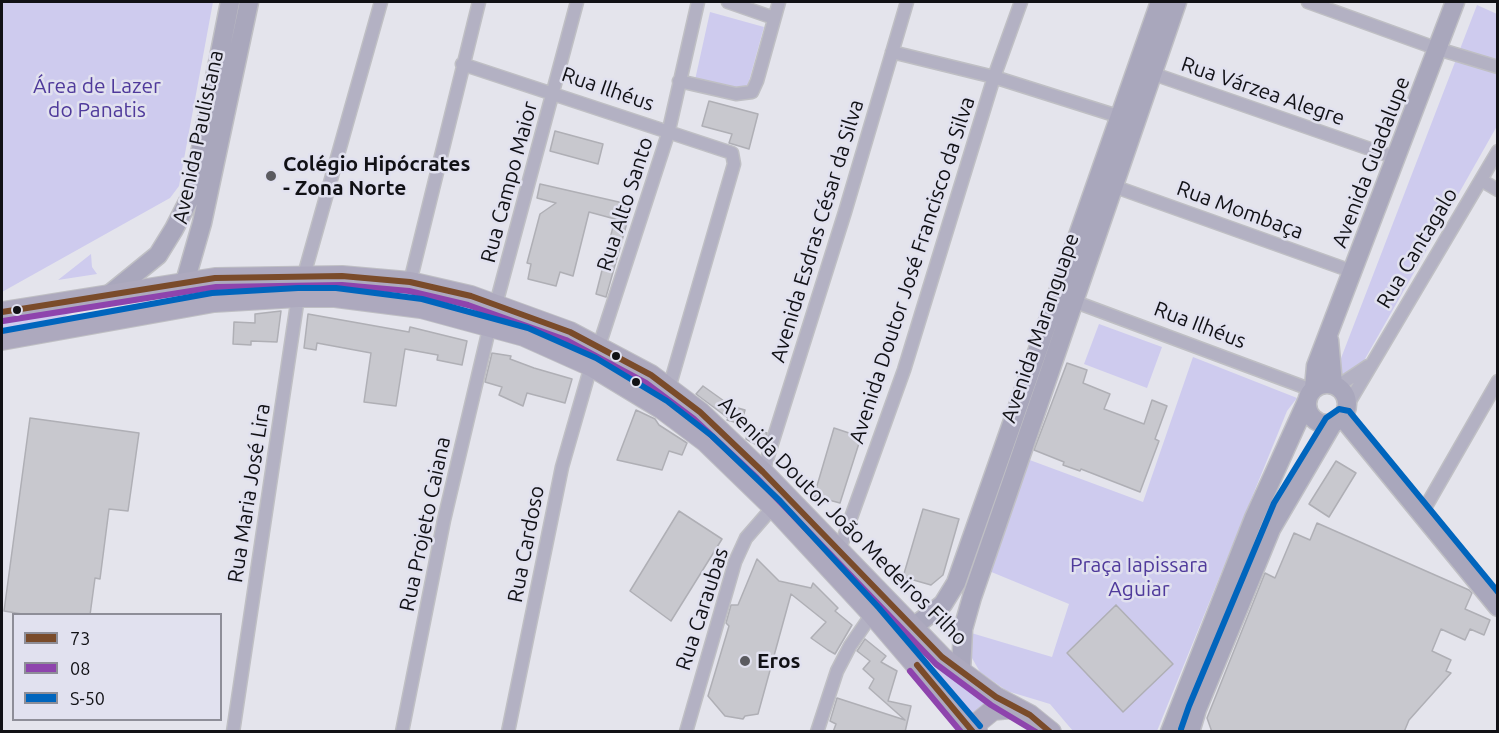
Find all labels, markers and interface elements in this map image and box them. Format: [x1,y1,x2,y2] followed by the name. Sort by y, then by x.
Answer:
[167,48,229,226] street label: Avenida Paulistana
[1178,51,1348,131] street label: Rua Várzea Alegre
[558,61,658,117] street label: Rua Ilhéus
[33,73,161,123] park label: Área de Lazer do Panatis
[1327,73,1415,251] street label: Avenida Guadalupe
[844,93,980,447] street label: Avenida Doutor José Francisco da Silva
[765,96,869,366] street label: Avenida Esdras César da Silva
[475,98,543,266] street label: Rua Campo Maior
[591,134,659,274] street label: Rua Alto Santo
[283,151,470,201] place label: Colégio Hipócrates - Zona Norte
[264,169,278,183] marker: Colégio Hipócrates - Zona Norte
[1173,175,1307,245] street label: Rua Mombaça
[1371,183,1463,313] street label: Rua Cantagalo
[996,230,1084,426] street label: Avenida Maranguape
[1151,296,1249,354] street label: Rua Ilhéus
[11,304,23,316] unlabelled marker
[610,350,622,362] unlabelled marker
[630,376,642,388] unlabelled marker
[713,391,973,651] street label: Avenida Doutor João Medeiros Filho
[222,402,276,584] street label: Rua Maria José Lira
[394,434,456,614] street label: Rua Projeto Caiana
[502,484,550,604] street label: Rua Cardoso
[670,545,734,673] street label: Rua Caraubas
[1070,552,1208,602] park label: Praça Iapissara Aguiar
[12,613,222,721] legend
[70,628,90,648] text: 73
[757,648,801,674] place label: Eros
[738,654,752,668] marker: Eros
[70,658,90,678] text: 08
[70,688,105,708] text: S-50

